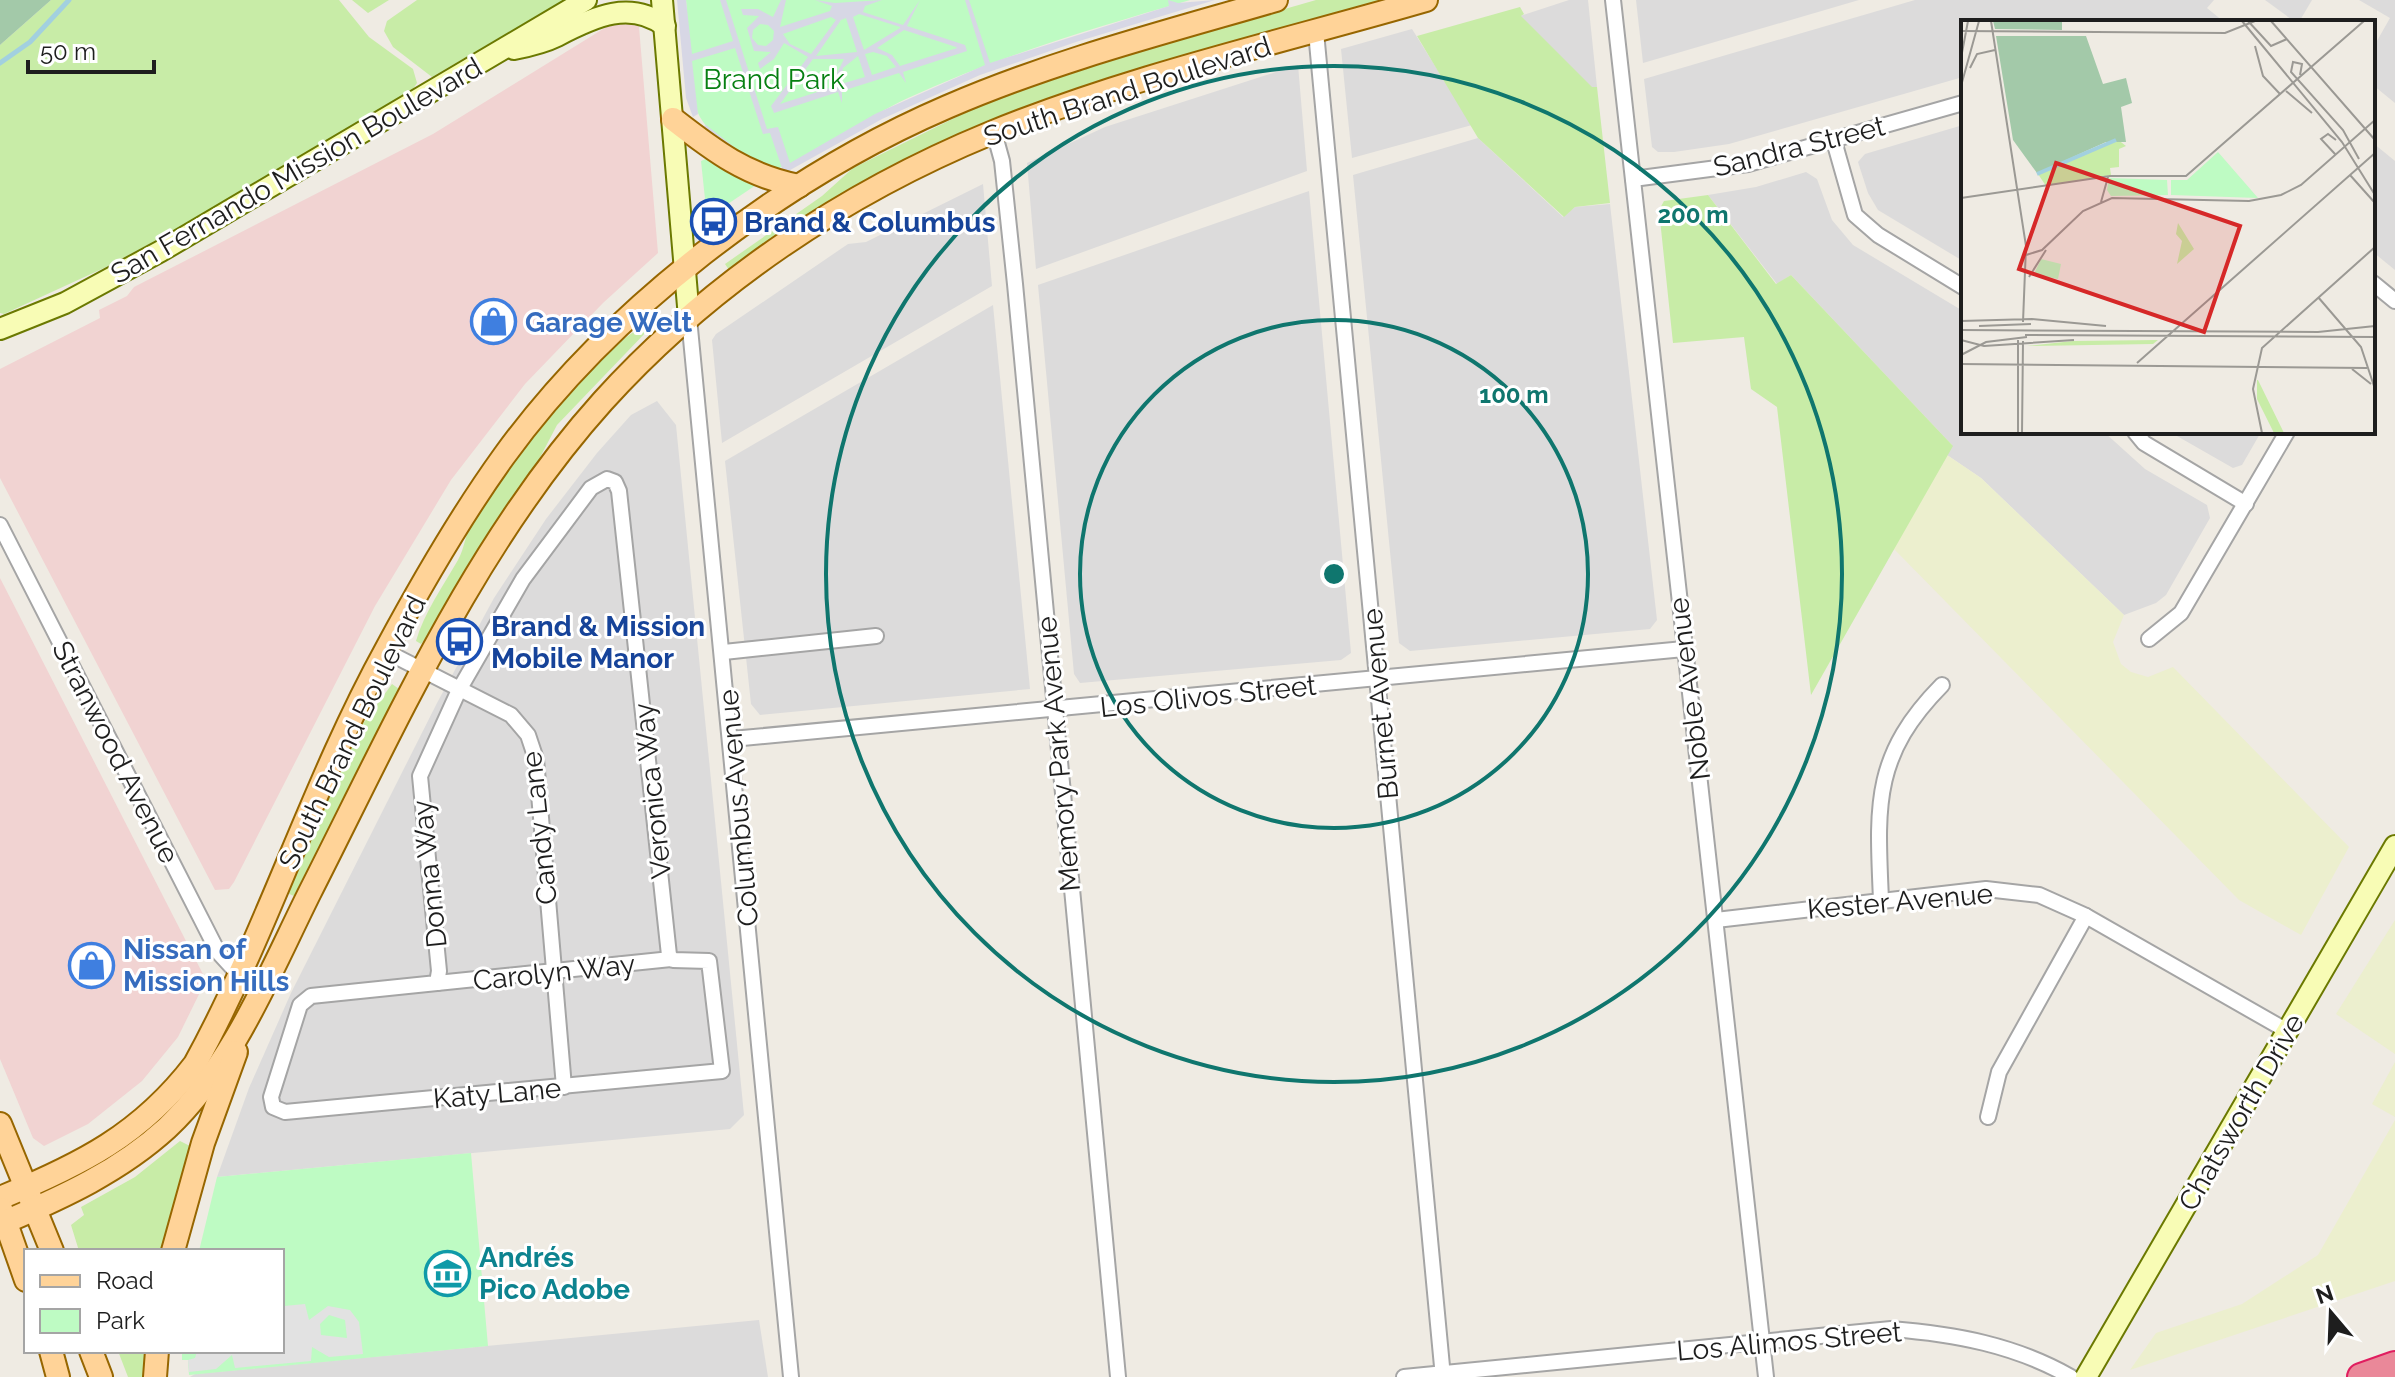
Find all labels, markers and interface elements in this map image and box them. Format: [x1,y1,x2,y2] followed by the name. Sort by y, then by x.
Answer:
[1961,20,2375,434] inset map
[28,24,154,74] scale bar
[979,29,1275,154] street label: South Brand Boulevard
[40,37,96,66] text: 50 m
[105,50,488,290] street label: San Fernando Mission Boulevard
[703,63,845,96] park label: Brand Park
[1710,109,1889,184] street label: Sandra Street
[689,198,737,246] bus stop icon: Brand & Columbus
[1657,200,1729,229] text: 200 m
[744,206,995,239] place label: Brand & Columbus
[470,298,518,346] shop icon: Garage Welt
[525,306,692,339] place label: Garage Welt
[1479,380,1549,409] text: 100 m
[1320,560,1348,588] centre of rings
[272,590,433,874] street label: South Brand Boulevard
[1662,596,1717,782] street label: Noble Avenue
[1356,607,1405,801] street label: Burnet Avenue
[491,610,705,675] place label: Brand & Mission Mobile Manor
[1030,615,1087,893] street label: Memory Park Avenue
[436,618,484,666] bus stop icon: Brand & Mission Mobile Manor
[45,636,186,869] street label: Stranwood Avenue
[1098,669,1319,724] street label: Los Olivos Street
[712,688,765,928] street label: Columbus Avenue
[627,701,678,881] street label: Veronica Way
[515,750,564,906] street label: Candy Lane
[405,798,454,950] street label: Donna Way
[1806,877,1994,926] street label: Kester Avenue
[123,933,289,998] place label: Nissan of Mission Hills
[68,941,116,989] shop icon: Nissan of Mission Hills
[471,948,637,997] street label: Carolyn Way
[2172,1008,2311,1217] street label: Chatsworth Drive
[432,1071,562,1116] street label: Katy Lane
[479,1241,630,1306] place label: Andrés Pico Adobe
[24,1249,284,1353] legend
[424,1249,472,1297] museum icon: Andrés Pico Adobe
[96,1266,154,1295] text: Road
[2291,1273,2371,1353] north arrow
[2312,1279,2337,1309] text: N
[96,1306,145,1335] text: Park
[1675,1315,1904,1368] street label: Los Alimos Street

